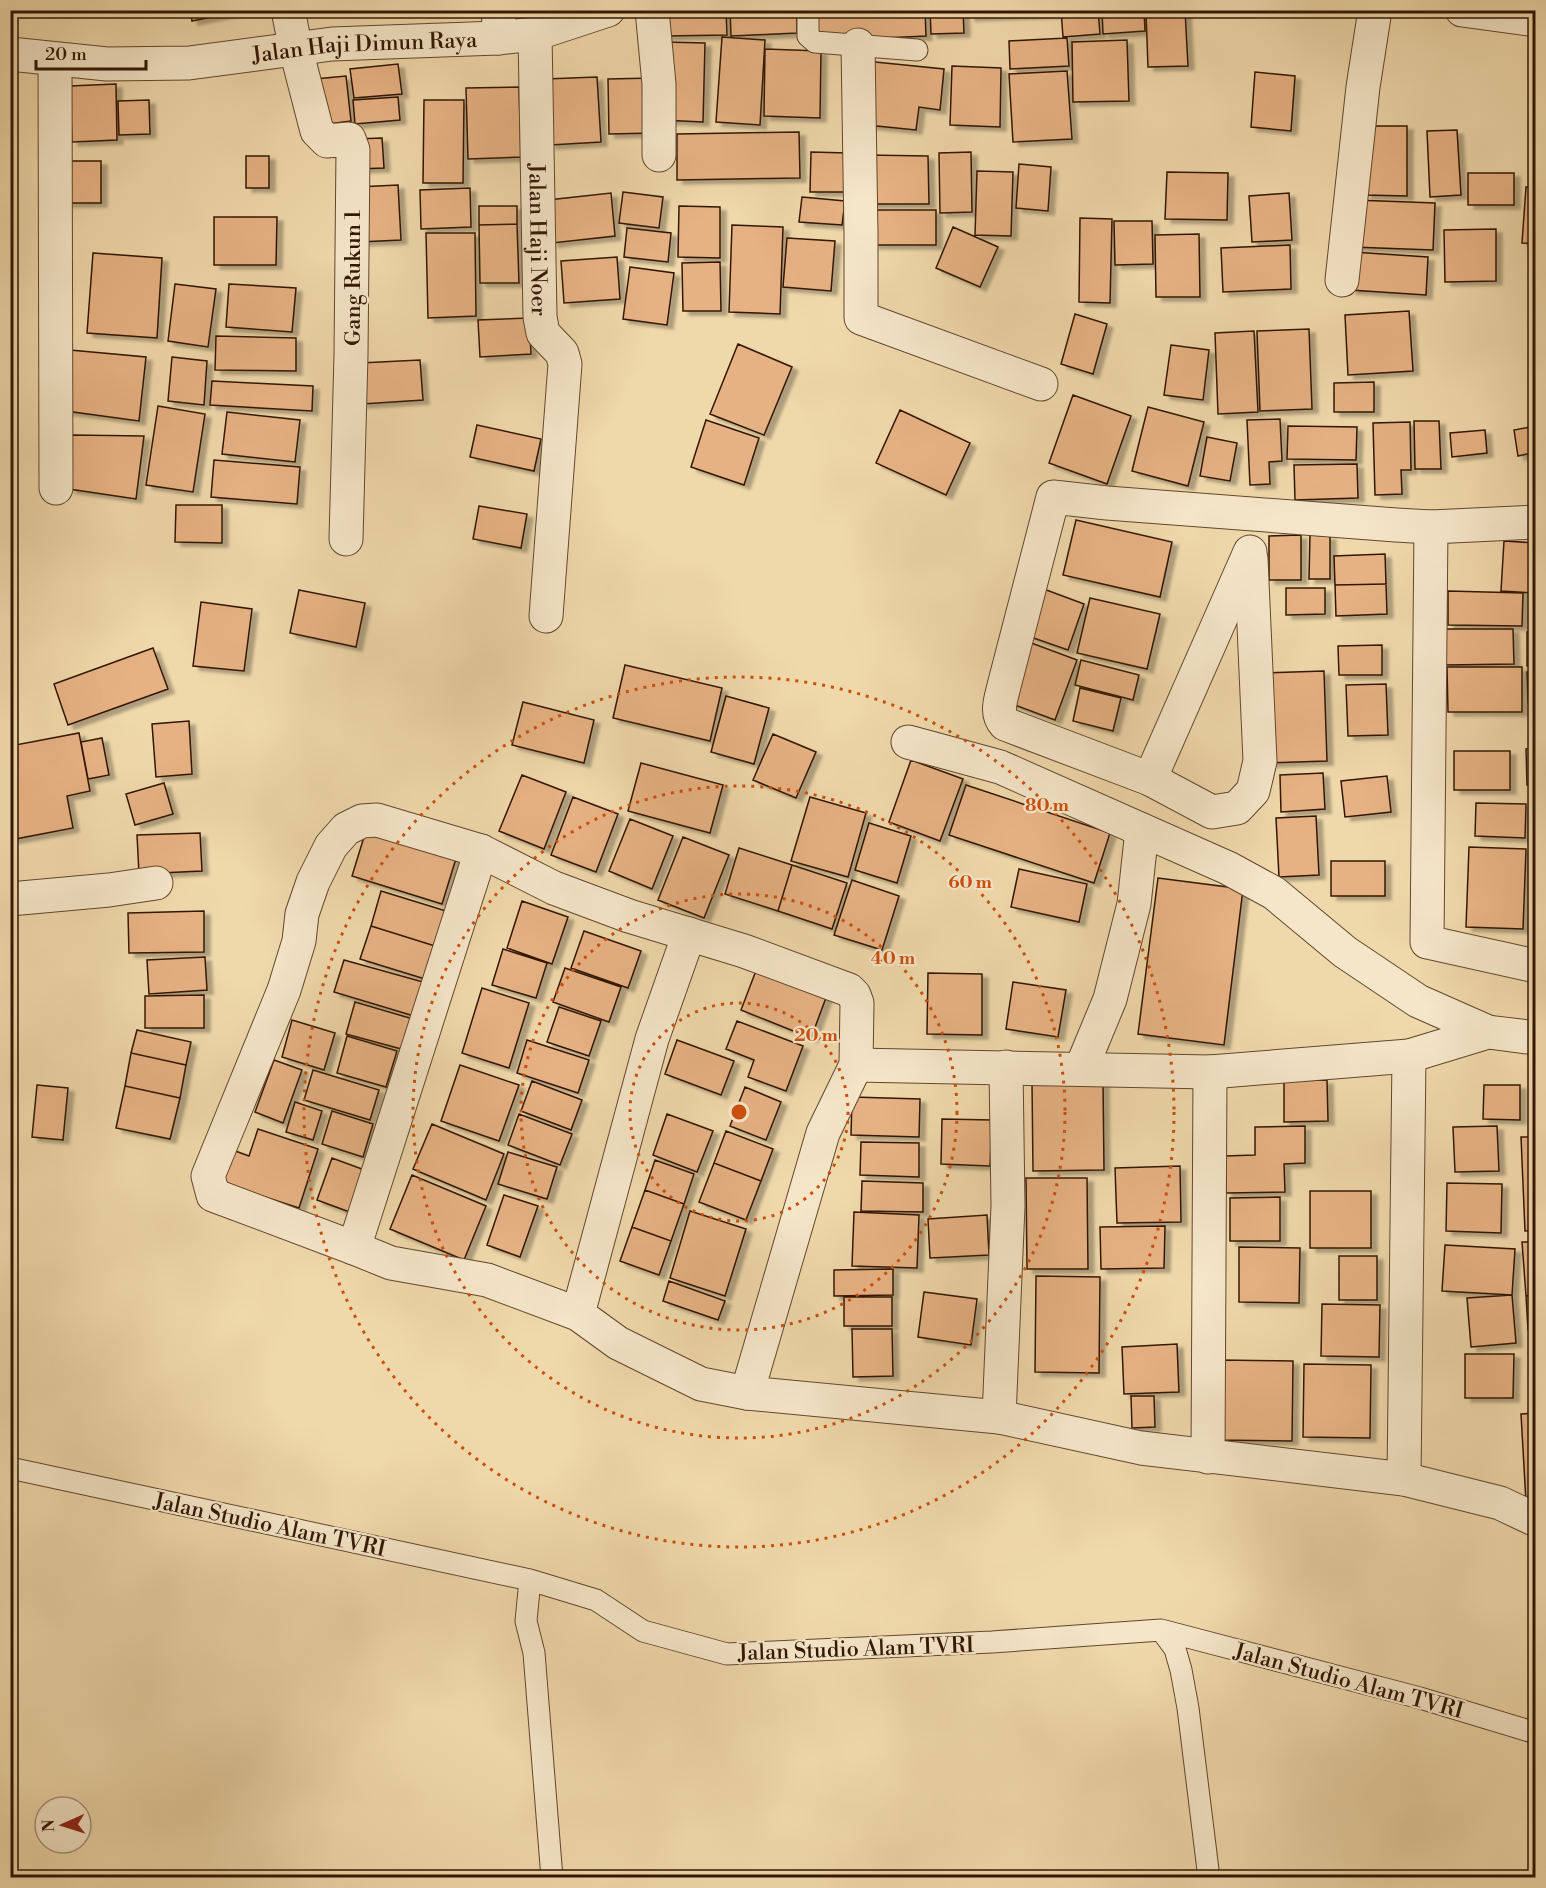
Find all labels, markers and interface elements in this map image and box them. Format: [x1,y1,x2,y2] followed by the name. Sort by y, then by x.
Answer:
[249,27,478,70] street label: Jalan Haji Dimun Raya
[36,33,146,71] scale bar
[45,43,87,66] text: 20 m
[522,162,552,317] street label: Jalan Haji Noer
[340,210,367,346] street label: Gang Rukun 1
[1025,794,1070,817] text: 80 m
[948,871,992,894] text: 60 m
[871,947,916,970] text: 40 m
[794,1024,838,1047] text: 20 m
[729,1102,749,1122] centre of rings
[150,1487,389,1563] street label: Jalan Studio Alam TVRI
[737,1632,975,1667] street label: Jalan Studio Alam TVRI
[1230,1638,1467,1725] street label: Jalan Studio Alam TVRI
[33,1795,93,1855] north arrow
[39,1819,59,1833] text: N

